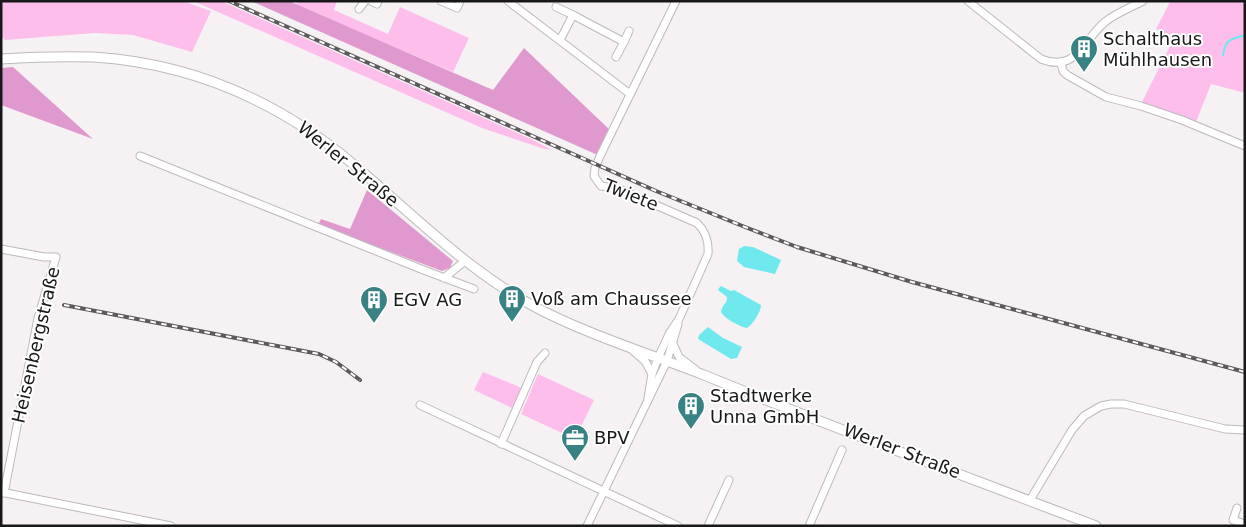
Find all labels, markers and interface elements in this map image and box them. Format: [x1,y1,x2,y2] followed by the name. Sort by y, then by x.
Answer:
[1103,28,1212,70] place label: Schalthaus Mühlhausen
[1069,34,1099,73] building icon: Schalthaus Mühlhausen
[294,117,403,211] street label: Werler Straße
[600,174,662,215] street label: Twiete
[7,265,64,425] street label: Heisenbergstraße
[497,284,527,323] building icon: Voß am Chaussee
[359,285,389,324] building icon: EGV AG
[531,288,692,309] place label: Voß am Chaussee
[393,289,462,310] place label: EGV AG
[710,385,819,427] place label: Stadtwerke Unna GmbH
[676,391,706,430] building icon: Stadtwerke Unna GmbH
[841,419,964,483] street label: Werler Straße
[560,423,590,462] office icon: BPV
[594,427,630,448] place label: BPV

